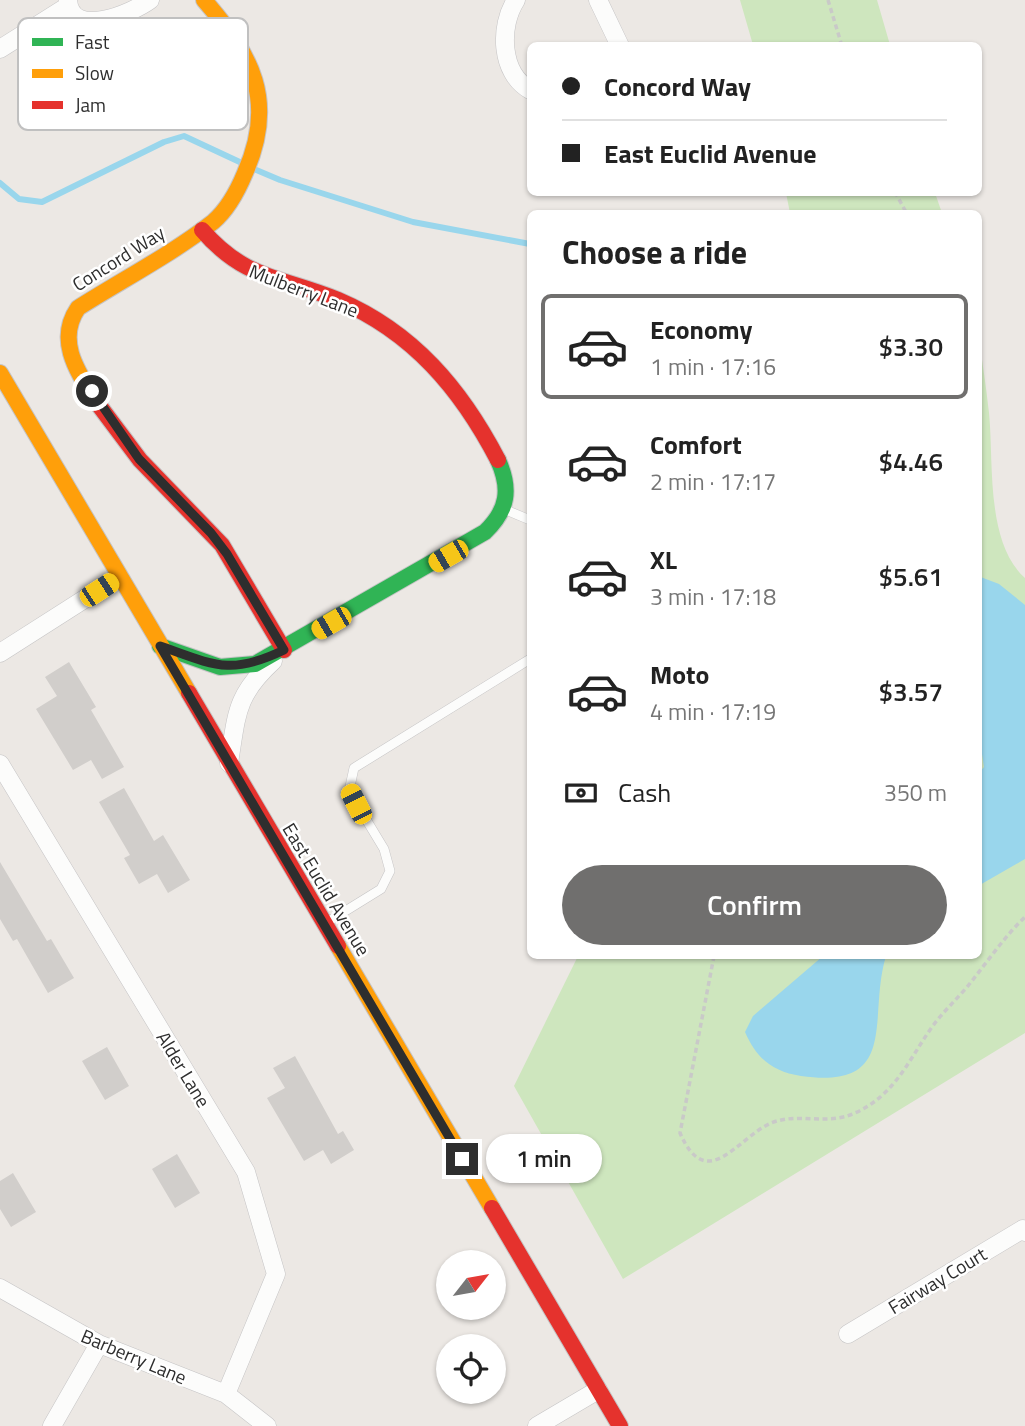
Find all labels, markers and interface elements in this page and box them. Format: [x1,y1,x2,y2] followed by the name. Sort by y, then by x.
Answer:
[18,18,248,130] legend
[75,27,110,56] text: Fast
[75,58,114,87] text: Slow
[604,67,751,106] text: Concord Way
[75,90,106,119] text: Jam
[604,134,817,173] text: East Euclid Avenue
[66,218,170,298] street label: Concord Way
[562,228,747,276] text: Choose a ride
[245,256,363,324] street label: Mulberry Lane
[650,310,752,349] text: Economy
[566,315,629,378] icon: car
[879,327,943,366] text: $3.30
[650,349,776,384] text: 1 min · 17:16
[76,375,108,407] route start
[650,425,742,464] text: Comfort
[566,430,629,493] icon: car
[879,442,943,481] text: $4.46
[650,464,776,499] text: 2 min · 17:17
[425,536,472,576] car
[650,540,677,579] text: XL
[566,545,629,608] icon: car
[879,557,943,596] text: $5.61
[76,570,123,610] car
[650,579,776,614] text: 3 min · 17:18
[308,603,355,643] car
[650,655,709,694] text: Moto
[566,660,629,723] icon: car
[879,672,943,711] text: $3.57
[650,694,776,729] text: 4 min · 17:19
[618,773,671,812] text: Cash
[562,774,600,812] icon: cash
[884,775,947,810] text: 350 m
[338,781,375,827] car
[276,817,378,961] street label: East Euclid Avenue
[562,865,947,945] button: Confirm
[150,1025,218,1113] street label: Alder Lane
[486,1134,602,1184] callout: 1 min
[516,1141,572,1176] text: 1 min
[446,1143,478,1175] route end
[882,1239,992,1321] street label: Fairway Court
[436,1250,506,1320] north arrow
[436,1250,506,1404] map controls
[77,1321,191,1391] street label: Barberry Lane
[436,1334,506,1404] button: locate

